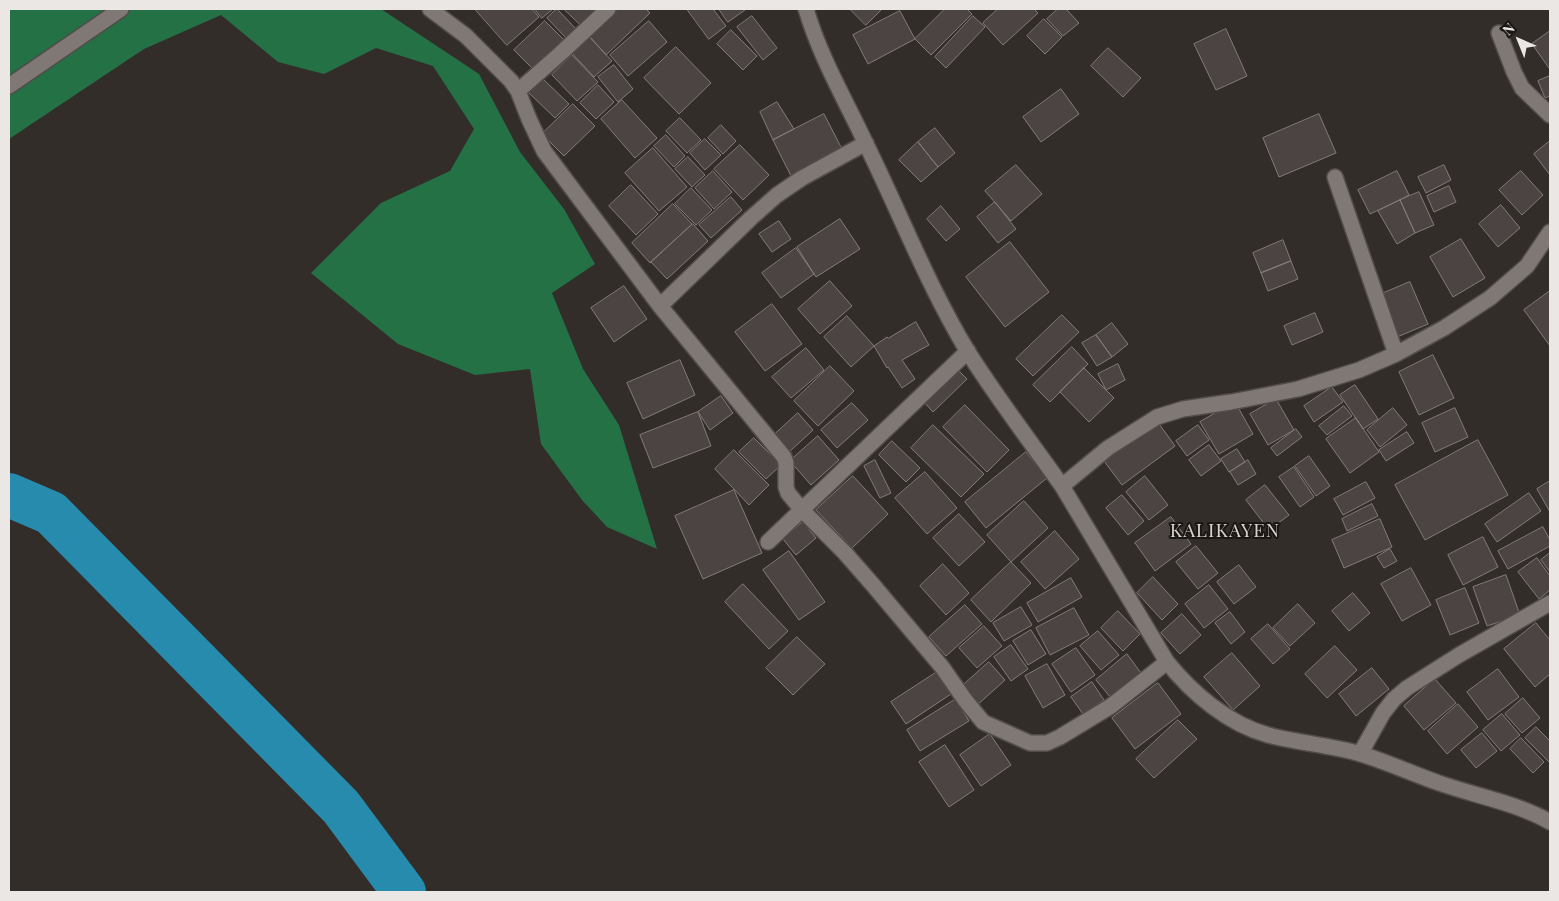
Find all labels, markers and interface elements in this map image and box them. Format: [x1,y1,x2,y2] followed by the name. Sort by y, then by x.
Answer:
[1494,15,1544,65] north arrow
[1498,19,1518,39] text: N
[1169,520,1281,542] district label: KALIKAYEN

